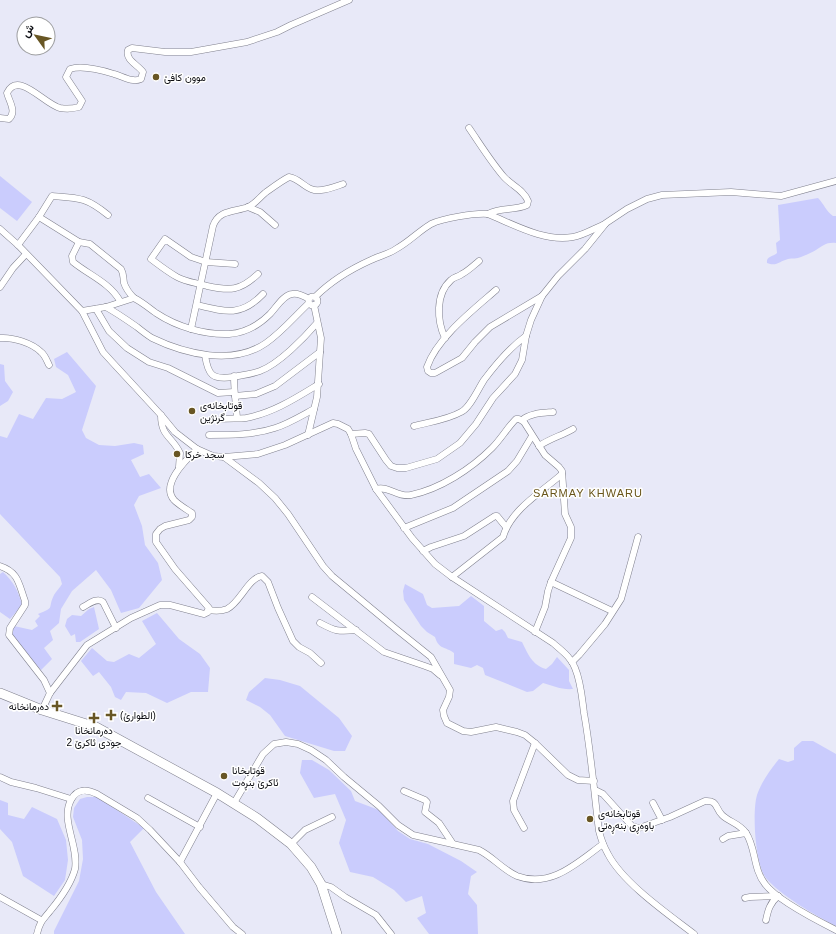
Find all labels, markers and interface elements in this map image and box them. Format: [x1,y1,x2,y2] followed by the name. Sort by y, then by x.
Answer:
[16,16,56,56] north arrow
[19,22,37,40] text: ش
[151,72,161,82] marker: موون کافێ
[164,72,206,84] place label: موون کافێ
[200,400,243,424] place label: قوتابخانەی گرنژین
[187,406,197,416] marker: قوتابخانەی گرنژین
[172,449,182,459] marker: سجد خركا
[185,449,225,461] place label: سجد خركا
[533,487,643,499] district label: SARMAY KHWARU
[9,701,49,713] place label: دەرمانخانە
[52,701,62,711] marker: دەرمانخانە
[105,709,117,721] marker: (الطوارئ)
[120,710,156,722] place label: (الطوارئ)
[89,713,99,723] marker: دەرمانخانا جودی ئاکرێ 2
[66,725,122,749] place label: دەرمانخانا جودی ئاکرێ 2
[232,765,279,791] place label: قوتابخانا ئاکرێ بنڕەت
[219,771,229,781] marker: قوتابخانا ئاکرێ بنڕەت
[598,808,654,834] place label: قوتابخانەی باوەڕی بنەڕەتی
[585,814,595,824] marker: قوتابخانەی باوەڕی بنەڕەتی

